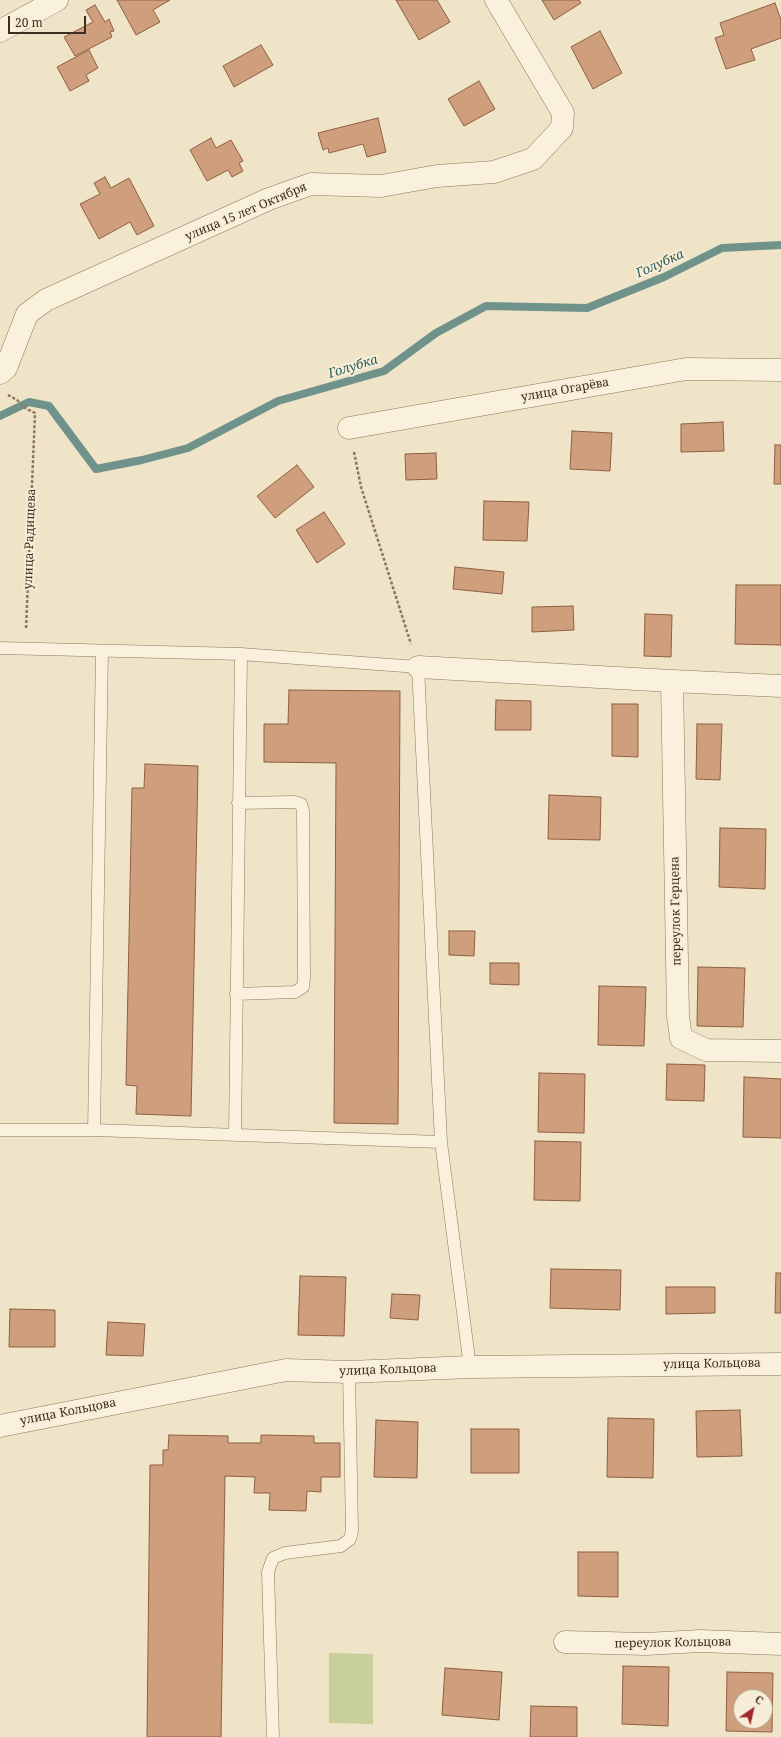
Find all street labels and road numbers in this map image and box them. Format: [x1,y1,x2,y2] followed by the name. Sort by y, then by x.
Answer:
[183,180,309,244] street label: улица 15 лет Октября
[520,375,610,405] street label: улица Огарёва
[21,488,39,590] street label: улица Радищева
[668,856,684,966] street label: переулок Герцена
[663,1356,761,1372] street label: улица Кольцова
[339,1361,437,1379] street label: улица Кольцова
[19,1396,117,1428] street label: улица Кольцова
[614,1635,732,1651] street label: переулок Кольцова

